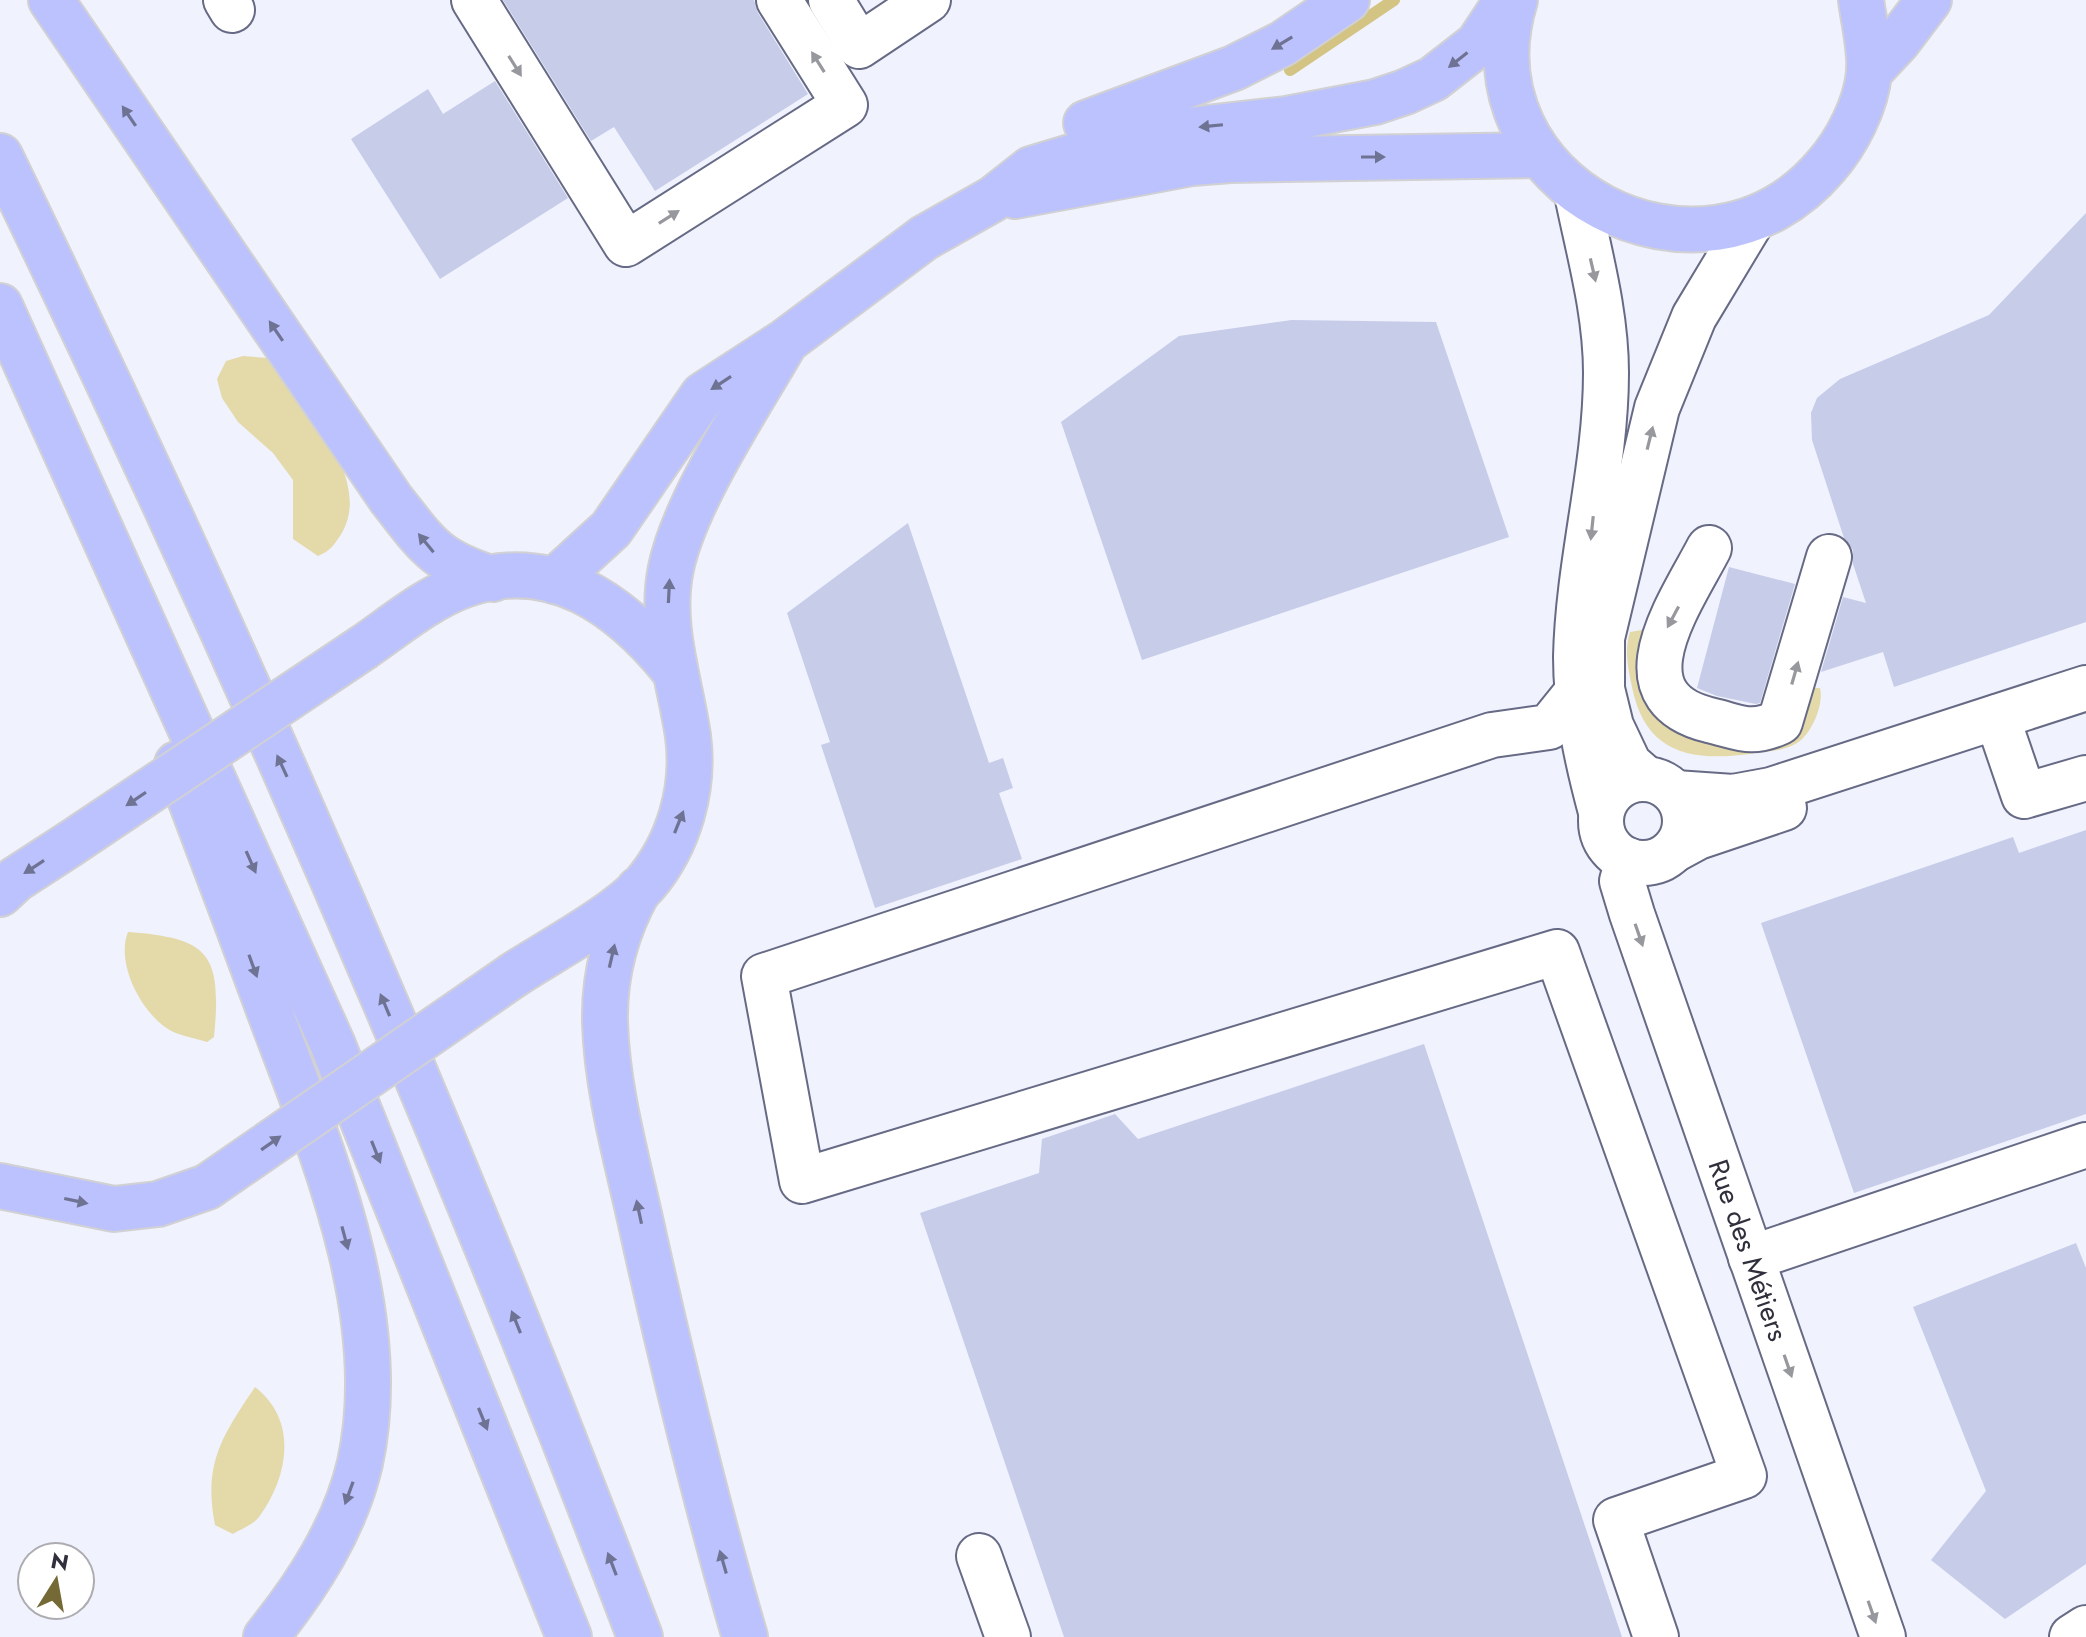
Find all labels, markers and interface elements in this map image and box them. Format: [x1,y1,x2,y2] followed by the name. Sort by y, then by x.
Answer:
[1271,36,1293,50] one-way arrow
[812,51,826,73] one-way arrow
[1448,51,1468,67] one-way arrow
[508,55,522,77] one-way arrow
[122,105,137,126] one-way arrow
[1198,119,1223,132] one-way arrow
[1361,151,1386,163] one-way arrow
[658,210,680,224] one-way arrow
[1587,257,1600,282] one-way arrow
[269,320,284,341] one-way arrow
[710,376,732,390] one-way arrow
[1644,426,1656,451] one-way arrow
[1585,516,1598,541] one-way arrow
[418,533,435,553] one-way arrow
[663,578,676,603] one-way arrow
[1667,606,1680,629] one-way arrow
[1789,660,1802,684] one-way arrow
[275,754,289,778] one-way arrow
[126,791,147,806] one-way arrow
[673,810,686,834] one-way arrow
[244,850,258,873] one-way arrow
[23,860,44,875] one-way arrow
[1634,923,1646,947] one-way arrow
[606,943,619,968] one-way arrow
[247,954,260,978] one-way arrow
[378,993,391,1017] one-way arrow
[260,1136,281,1151] one-way arrow
[370,1140,383,1164] one-way arrow
[1698,1154,1799,1347] street label: Rue des Métiers
[64,1196,89,1208] one-way arrow
[632,1200,645,1225] one-way arrow
[339,1227,352,1251] one-way arrow
[509,1310,522,1334] one-way arrow
[1782,1355,1794,1379] one-way arrow
[477,1407,490,1431] one-way arrow
[342,1482,354,1506] one-way arrow
[16,1541,96,1621] north arrow
[48,1544,71,1579] text: N
[716,1550,729,1574] one-way arrow
[605,1552,618,1576] one-way arrow
[1867,1601,1879,1625] one-way arrow

